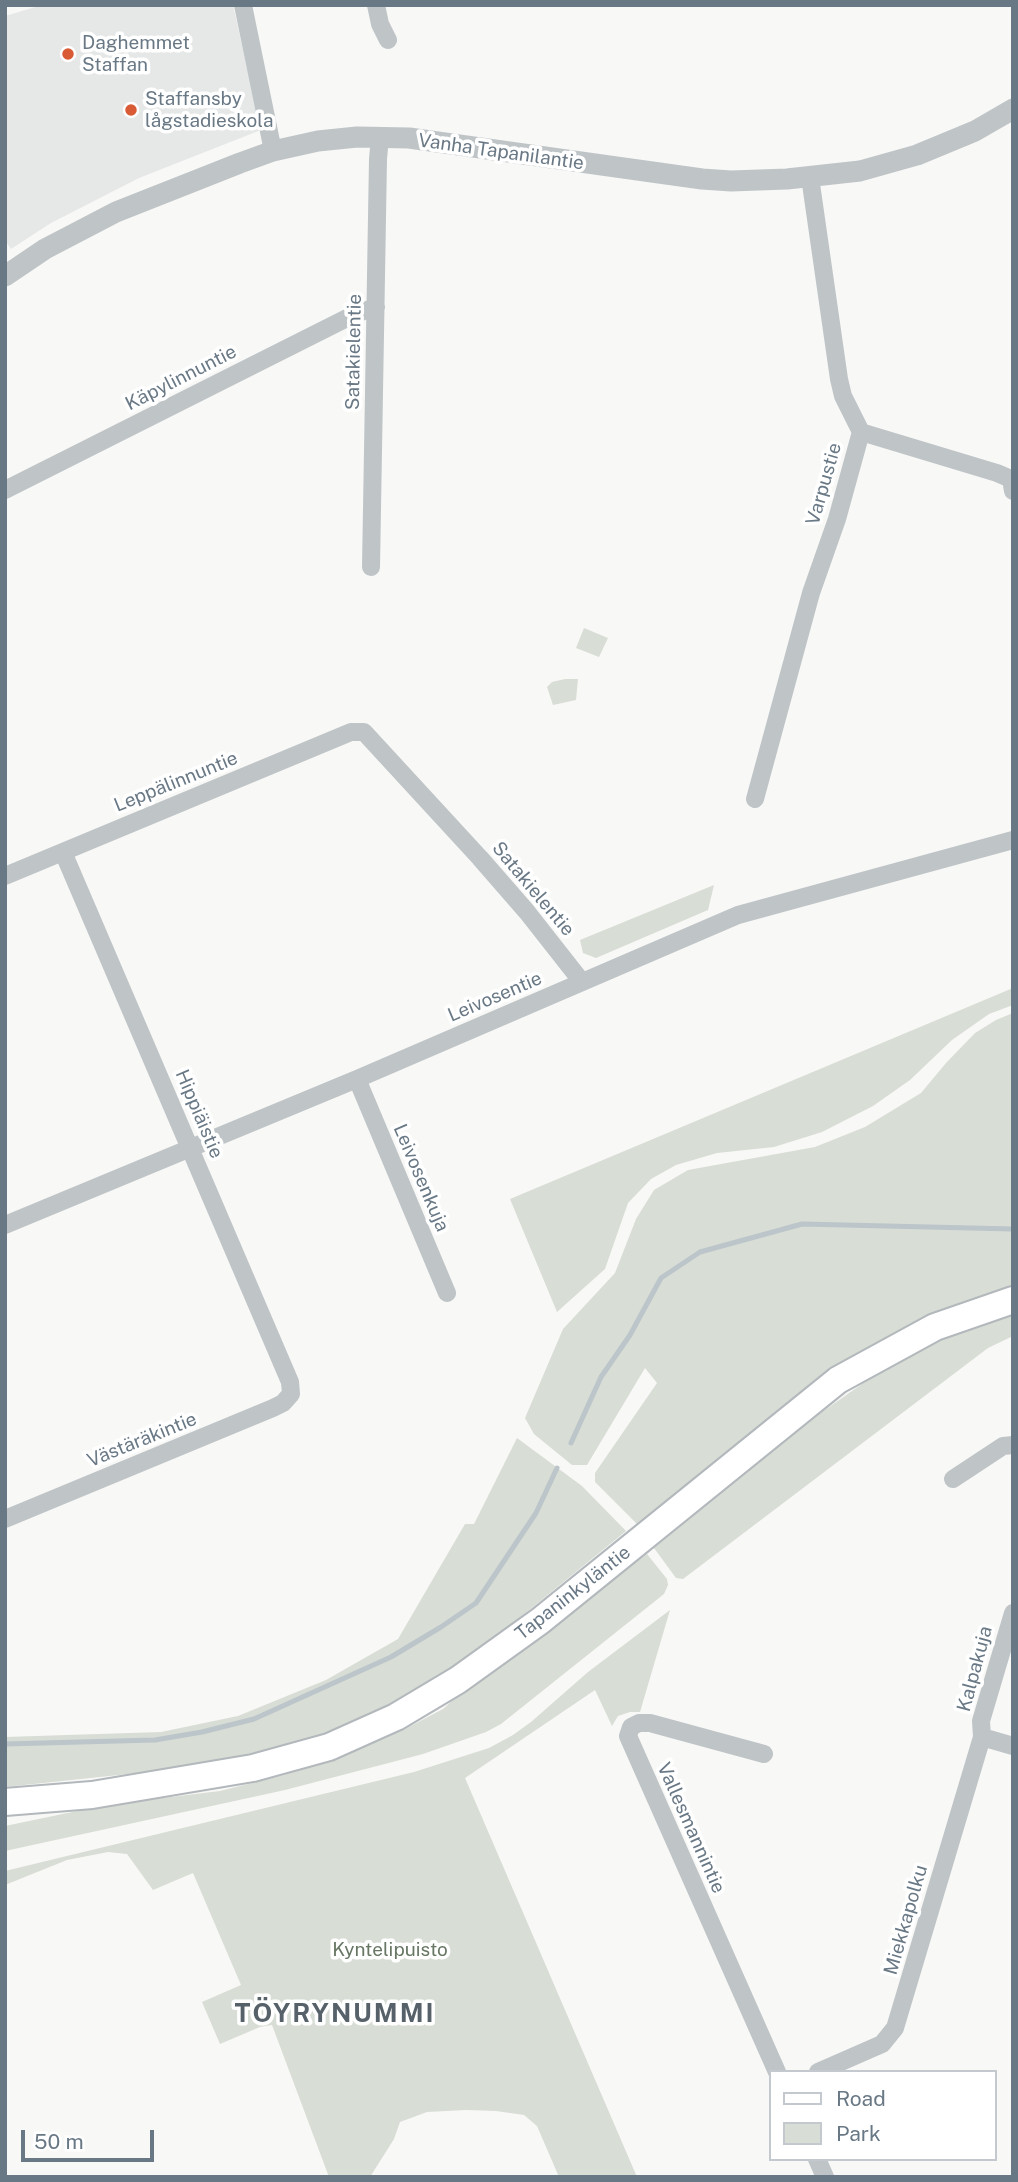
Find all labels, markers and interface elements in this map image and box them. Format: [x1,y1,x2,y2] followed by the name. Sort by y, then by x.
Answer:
[82,32,190,76] place label: Daghemmet Staffan
[60,46,76,62] marker: Daghemmet Staffan
[145,88,273,132] place label: Staffansby lågstadieskola
[123,102,139,118] marker: Staffansby lågstadieskola
[417,129,585,175] street label: Vanha Tapanilantie
[342,294,366,410] street label: Satakielentie
[122,340,240,416] street label: Käpylinnuntie
[801,440,847,528] street label: Varpustie
[111,747,241,817] street label: Leppälinnuntie
[487,837,579,941] street label: Satakielentie
[445,967,545,1027] street label: Leivosentie
[170,1066,228,1162] street label: Hippiäistie
[388,1121,454,1235] street label: Leivosenkuja
[84,1408,200,1472] street label: Västäräkintie
[511,1541,635,1645] street label: Tapaninkyläntie
[953,1624,997,1714] street label: Kalpakuja
[652,1759,730,1897] street label: Vallesmannintie
[879,1863,933,1977] street label: Miekkapolku
[332,1939,448,1961] park label: Kyntelipuisto
[236,1998,434,2030] district label: TÖYRYNUMMI
[769,2070,997,2161] legend
[836,2086,886,2111] text: Road
[24,2116,158,2160] scale bar
[836,2121,881,2146] text: Park
[34,2129,84,2154] text: 50 m

